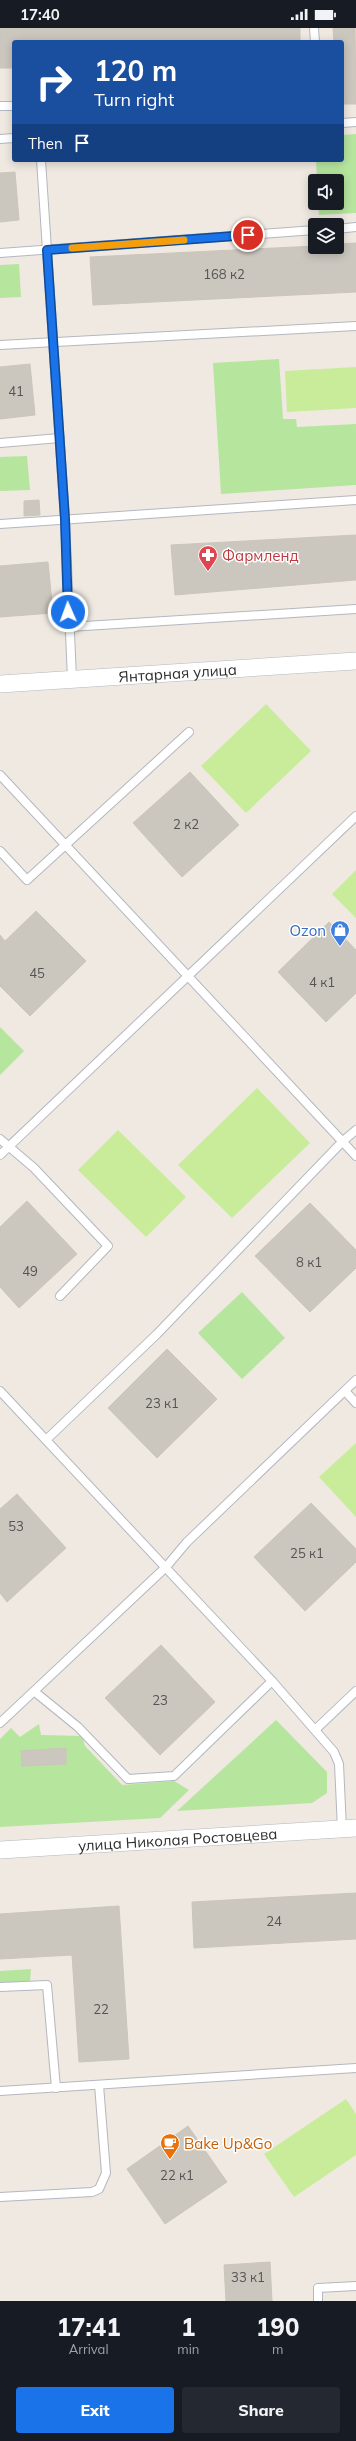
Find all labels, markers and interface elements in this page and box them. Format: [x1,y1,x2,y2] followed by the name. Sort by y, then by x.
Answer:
[20,5,60,24] text: 17:40
[94,53,177,88] text: 120 m
[28,56,80,108] icon: right
[94,88,174,111] text: Turn right
[71,132,93,154] icon: arrive
[28,134,63,153] text: Then
[308,174,344,254] map controls
[308,174,344,210] button: sound
[231,218,265,252] pin
[308,218,344,254] button: layers
[237,224,259,246] icon: arrive
[203,266,245,282] house number: 168 к2
[8,383,24,399] house number: 41
[197,544,219,572] pharmacy icon: Фармленд
[222,546,299,565] place label: Фармленд
[47,591,89,633] position arrow
[118,659,237,686] street label: Янтарная улица
[173,816,199,832] house number: 2 к2
[329,919,351,947] shop icon: Ozon
[289,921,326,940] place label: Ozon
[29,965,45,981] house number: 45
[309,974,335,990] house number: 4 к1
[296,1254,322,1270] house number: 8 к1
[22,1263,38,1279] house number: 49
[145,1395,179,1411] house number: 23 к1
[8,1518,24,1534] house number: 53
[290,1545,324,1561] house number: 25 к1
[152,1692,168,1708] house number: 23
[77,1823,278,1855] street label: улица Николая Ростовцева
[266,1913,282,1929] house number: 24
[93,2001,109,2017] house number: 22
[159,2132,181,2160] cafe icon: Bake Up&Go
[184,2134,272,2153] place label: Bake Up&Go
[160,2167,194,2183] house number: 22 к1
[231,2269,265,2285] house number: 33 к1
[57,2312,121,2342] text: 17:41
[181,2312,196,2342] text: 1
[256,2312,299,2342] text: 190
[69,2341,109,2357] text: Arrival
[177,2341,199,2357] text: min
[272,2341,283,2357] text: m
[16,2387,174,2433] button: Exit
[182,2387,340,2433] button: Share

